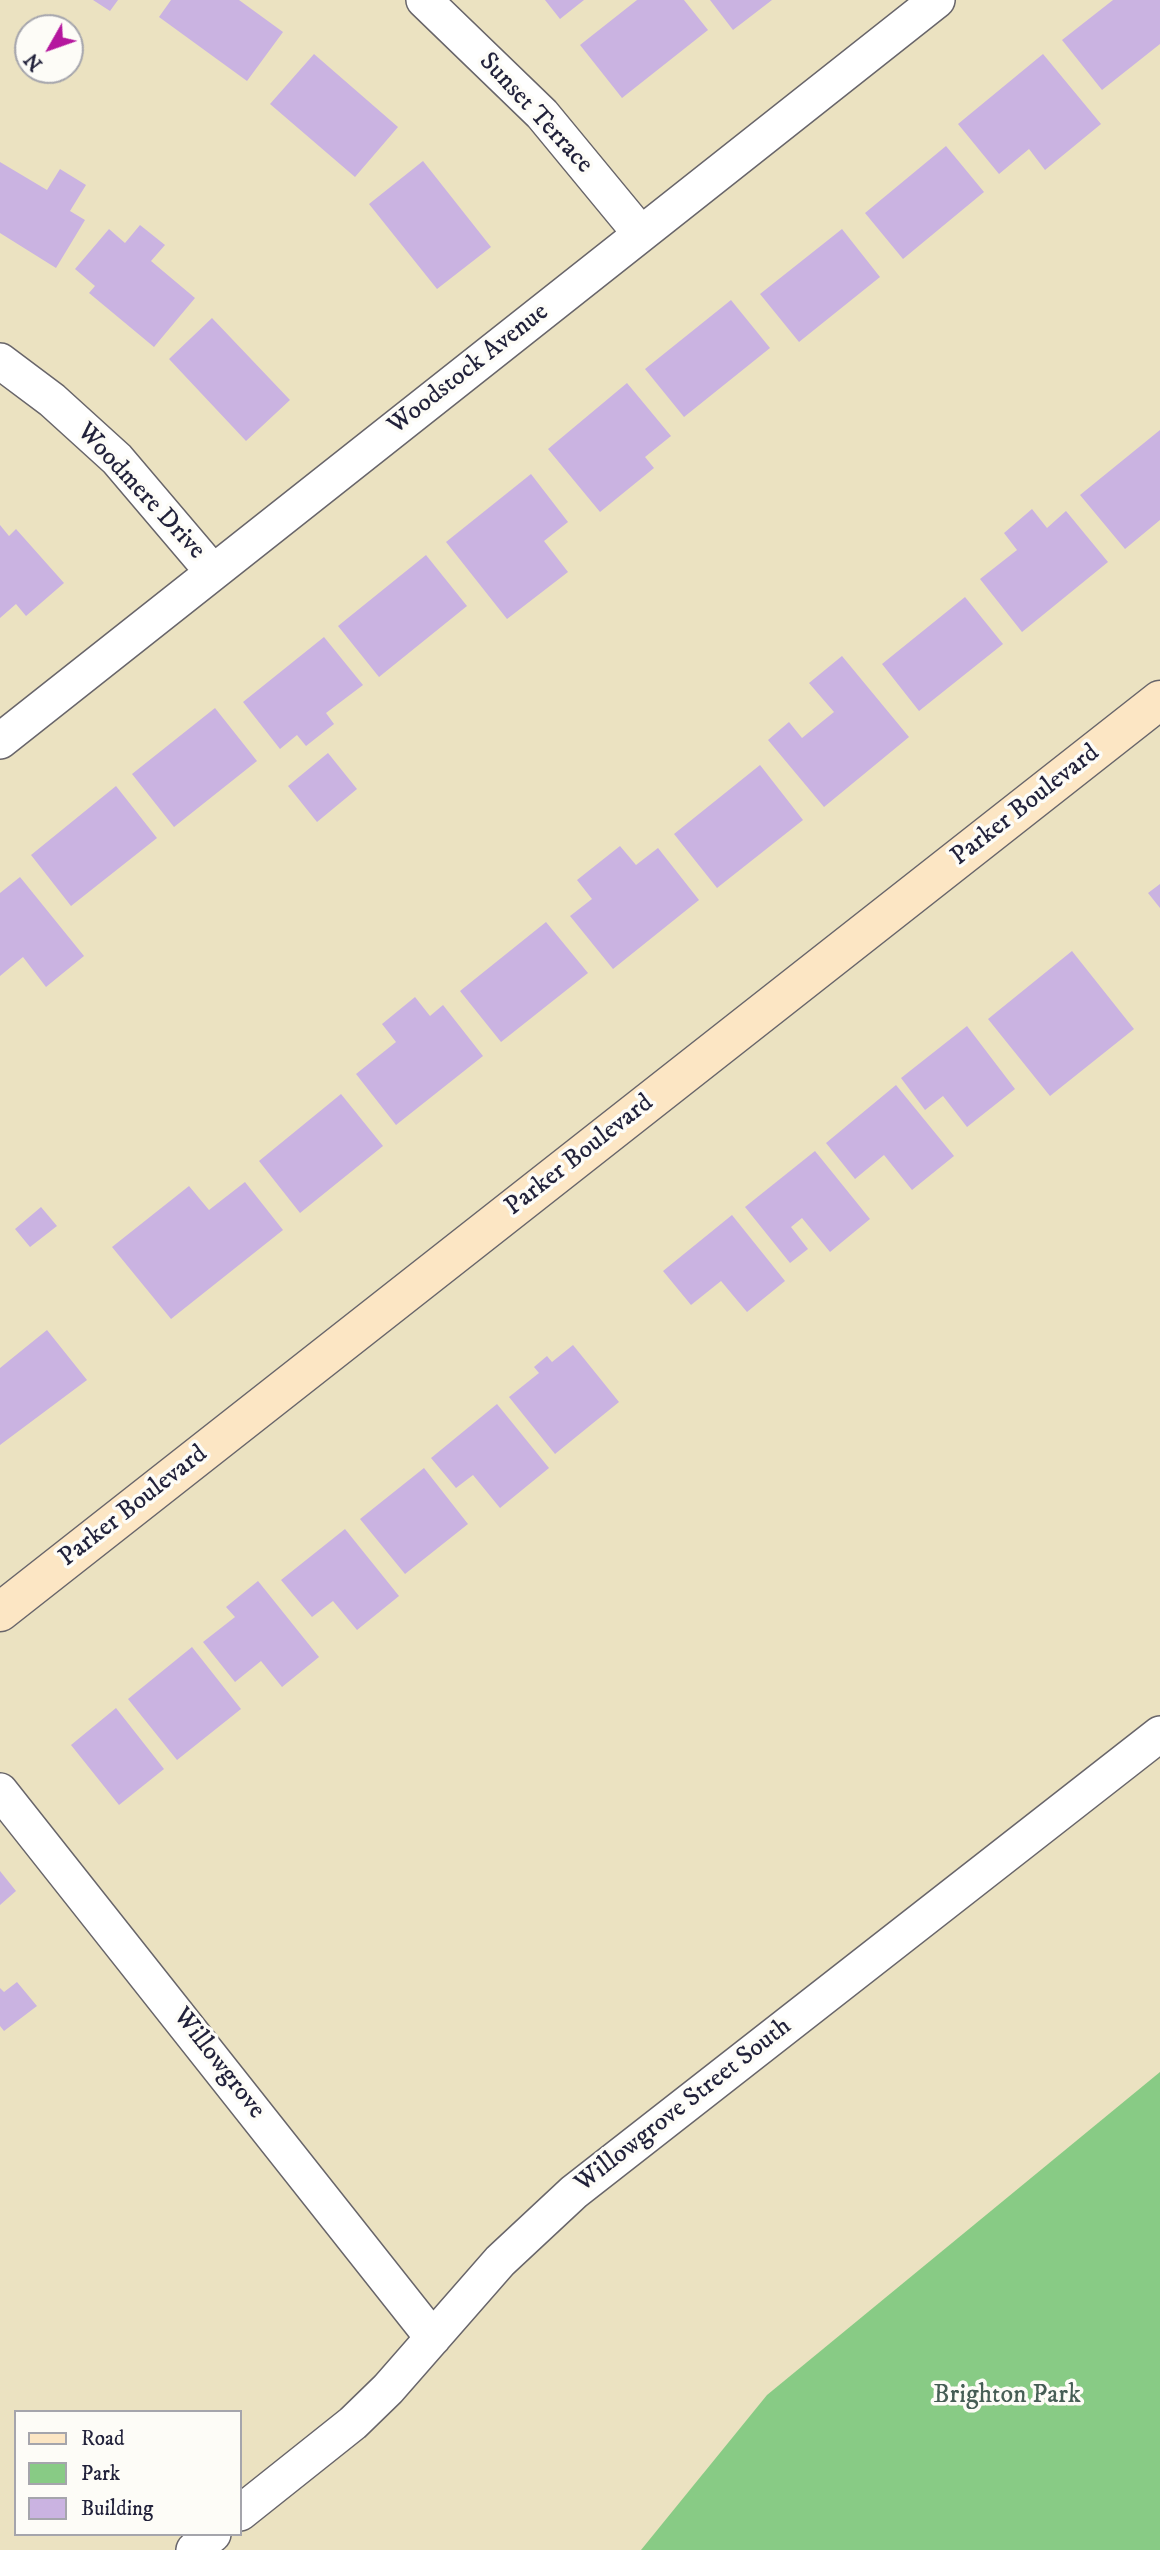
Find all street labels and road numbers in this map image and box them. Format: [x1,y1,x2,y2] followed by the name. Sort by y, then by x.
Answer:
[471,47,599,181] street label: Sunset Terrace
[383,298,555,442] street label: Woodstock Avenue
[69,417,211,567] street label: Woodmere Drive
[946,738,1106,874] street label: Parker Boulevard
[500,1088,660,1224] street label: Parker Boulevard
[54,1439,214,1575] street label: Parker Boulevard
[165,2002,271,2126] street label: Willowgrove
[570,2012,798,2200] street label: Willowgrove Street South

